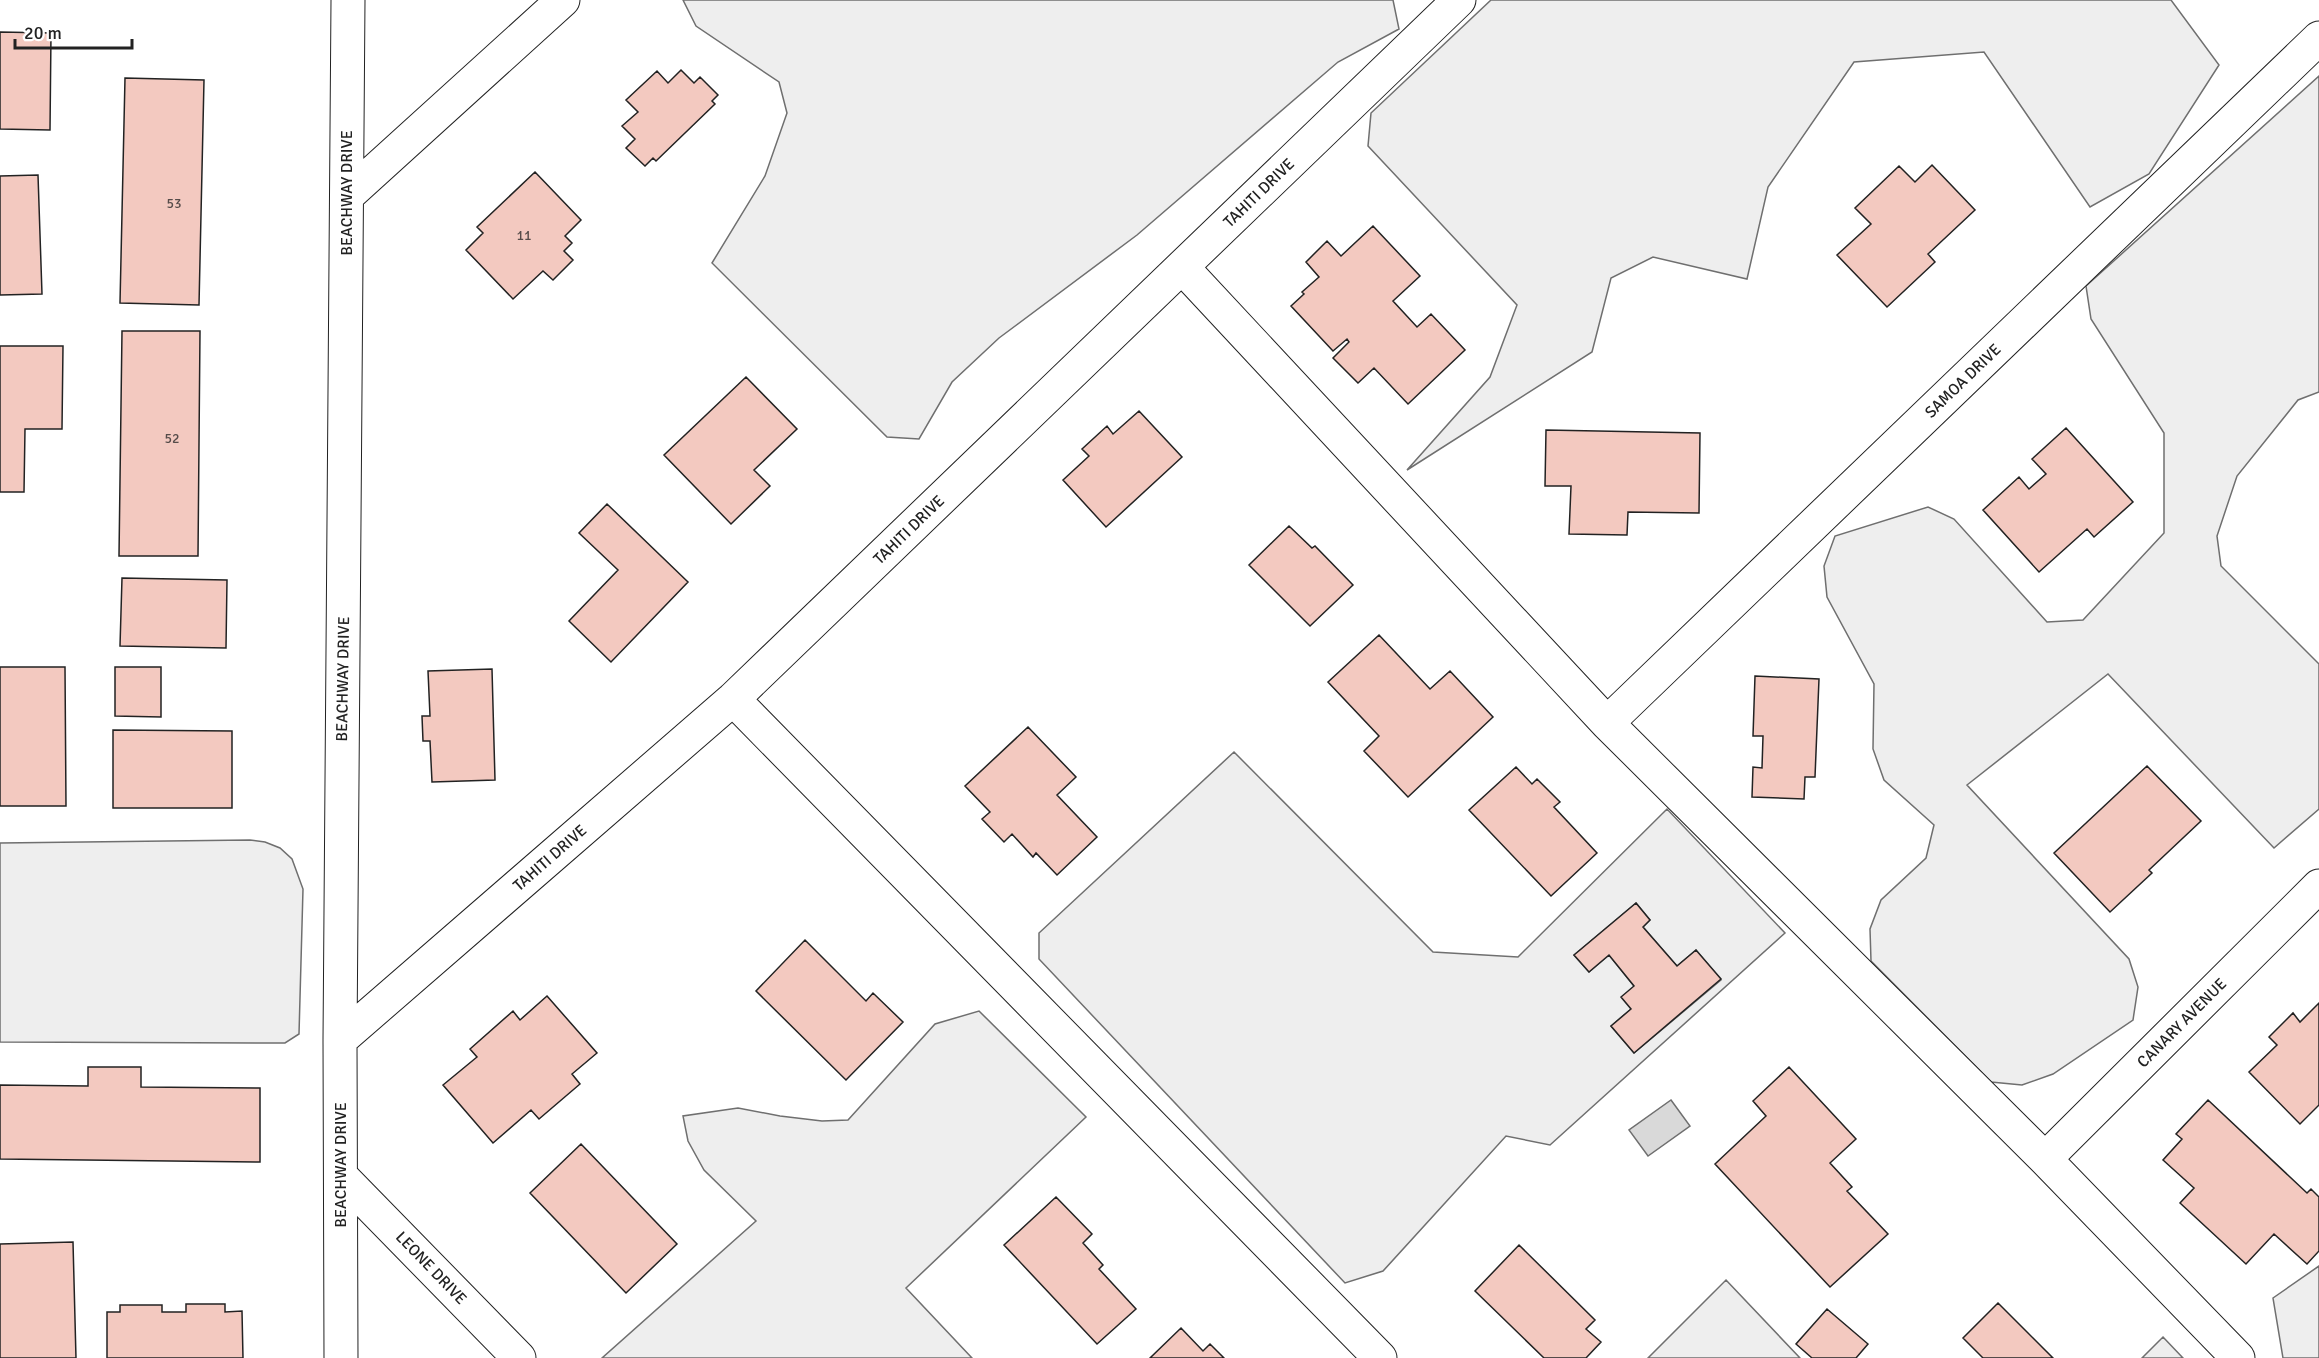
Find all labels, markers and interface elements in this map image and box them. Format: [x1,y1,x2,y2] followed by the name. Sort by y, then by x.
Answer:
[15,12,132,50] scale bar
[24,22,62,44] text: 20 m
[337,130,357,256] street label: BEACHWAY DRIVE
[1219,154,1299,232] street label: TAHITI DRIVE
[166,195,182,212] house number: 53
[516,227,532,244] house number: 11
[1921,340,2005,422] street label: SAMOA DRIVE
[164,430,180,447] house number: 52
[869,491,949,569] street label: TAHITI DRIVE
[332,616,354,742] street label: BEACHWAY DRIVE
[509,821,591,895] street label: TAHITI DRIVE
[2133,974,2231,1072] street label: CANARY AVENUE
[331,1102,351,1228] street label: BEACHWAY DRIVE
[391,1227,471,1309] street label: LEONE DRIVE

